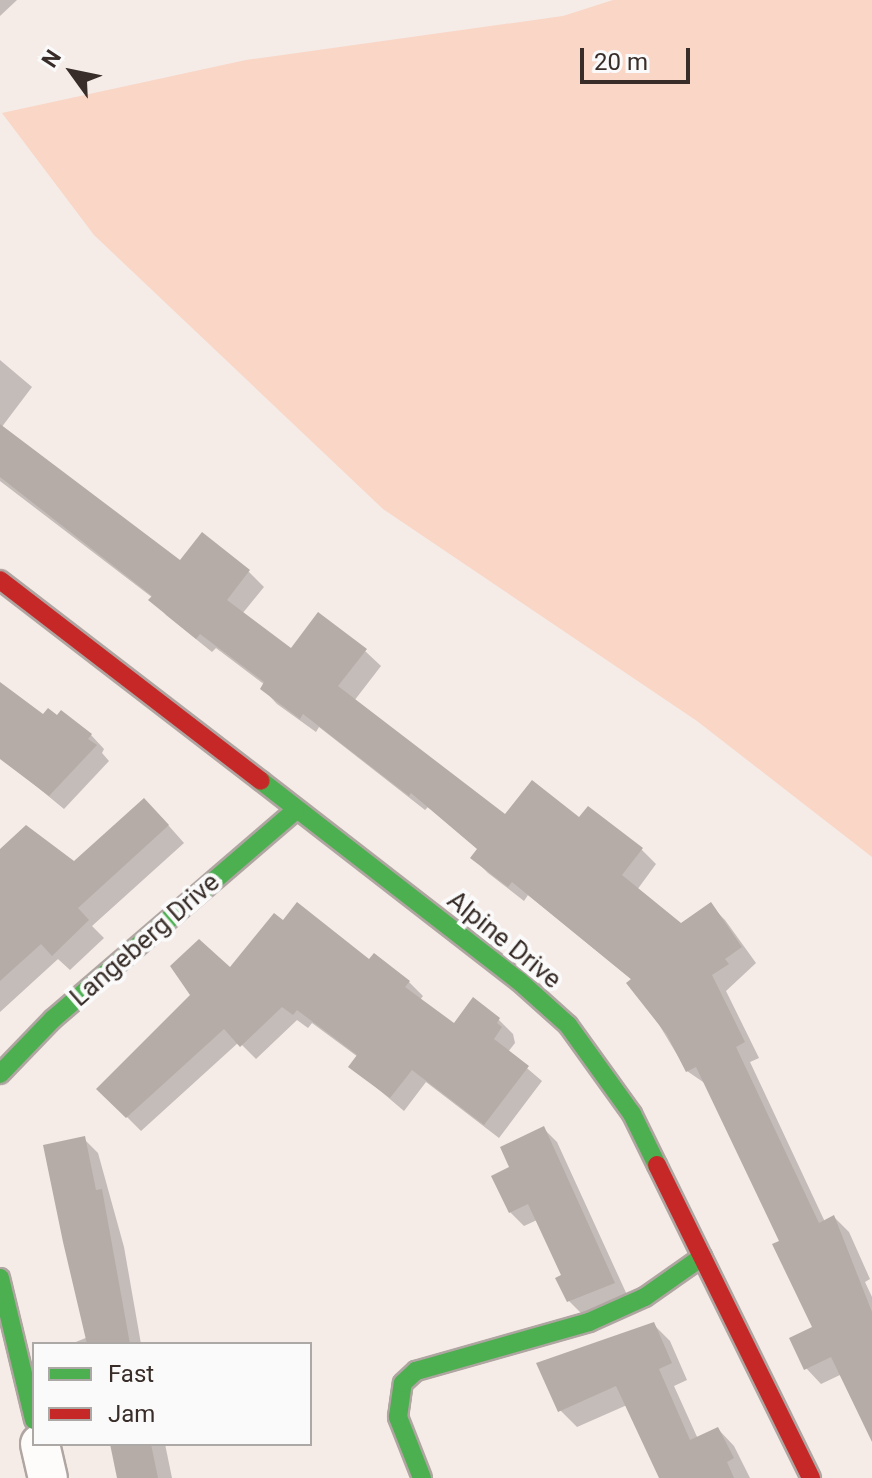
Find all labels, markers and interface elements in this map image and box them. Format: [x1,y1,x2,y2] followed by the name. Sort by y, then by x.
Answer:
[32,32,112,112] north arrow
[584,32,694,82] scale bar
[37,45,66,72] text: N
[594,48,648,76] text: 20 m
[64,867,226,1013] street label: Langeberg Drive
[441,885,567,995] street label: Alpine Drive
[32,1342,312,1446] legend
[108,1360,154,1388] text: Fast
[108,1400,155,1428] text: Jam

